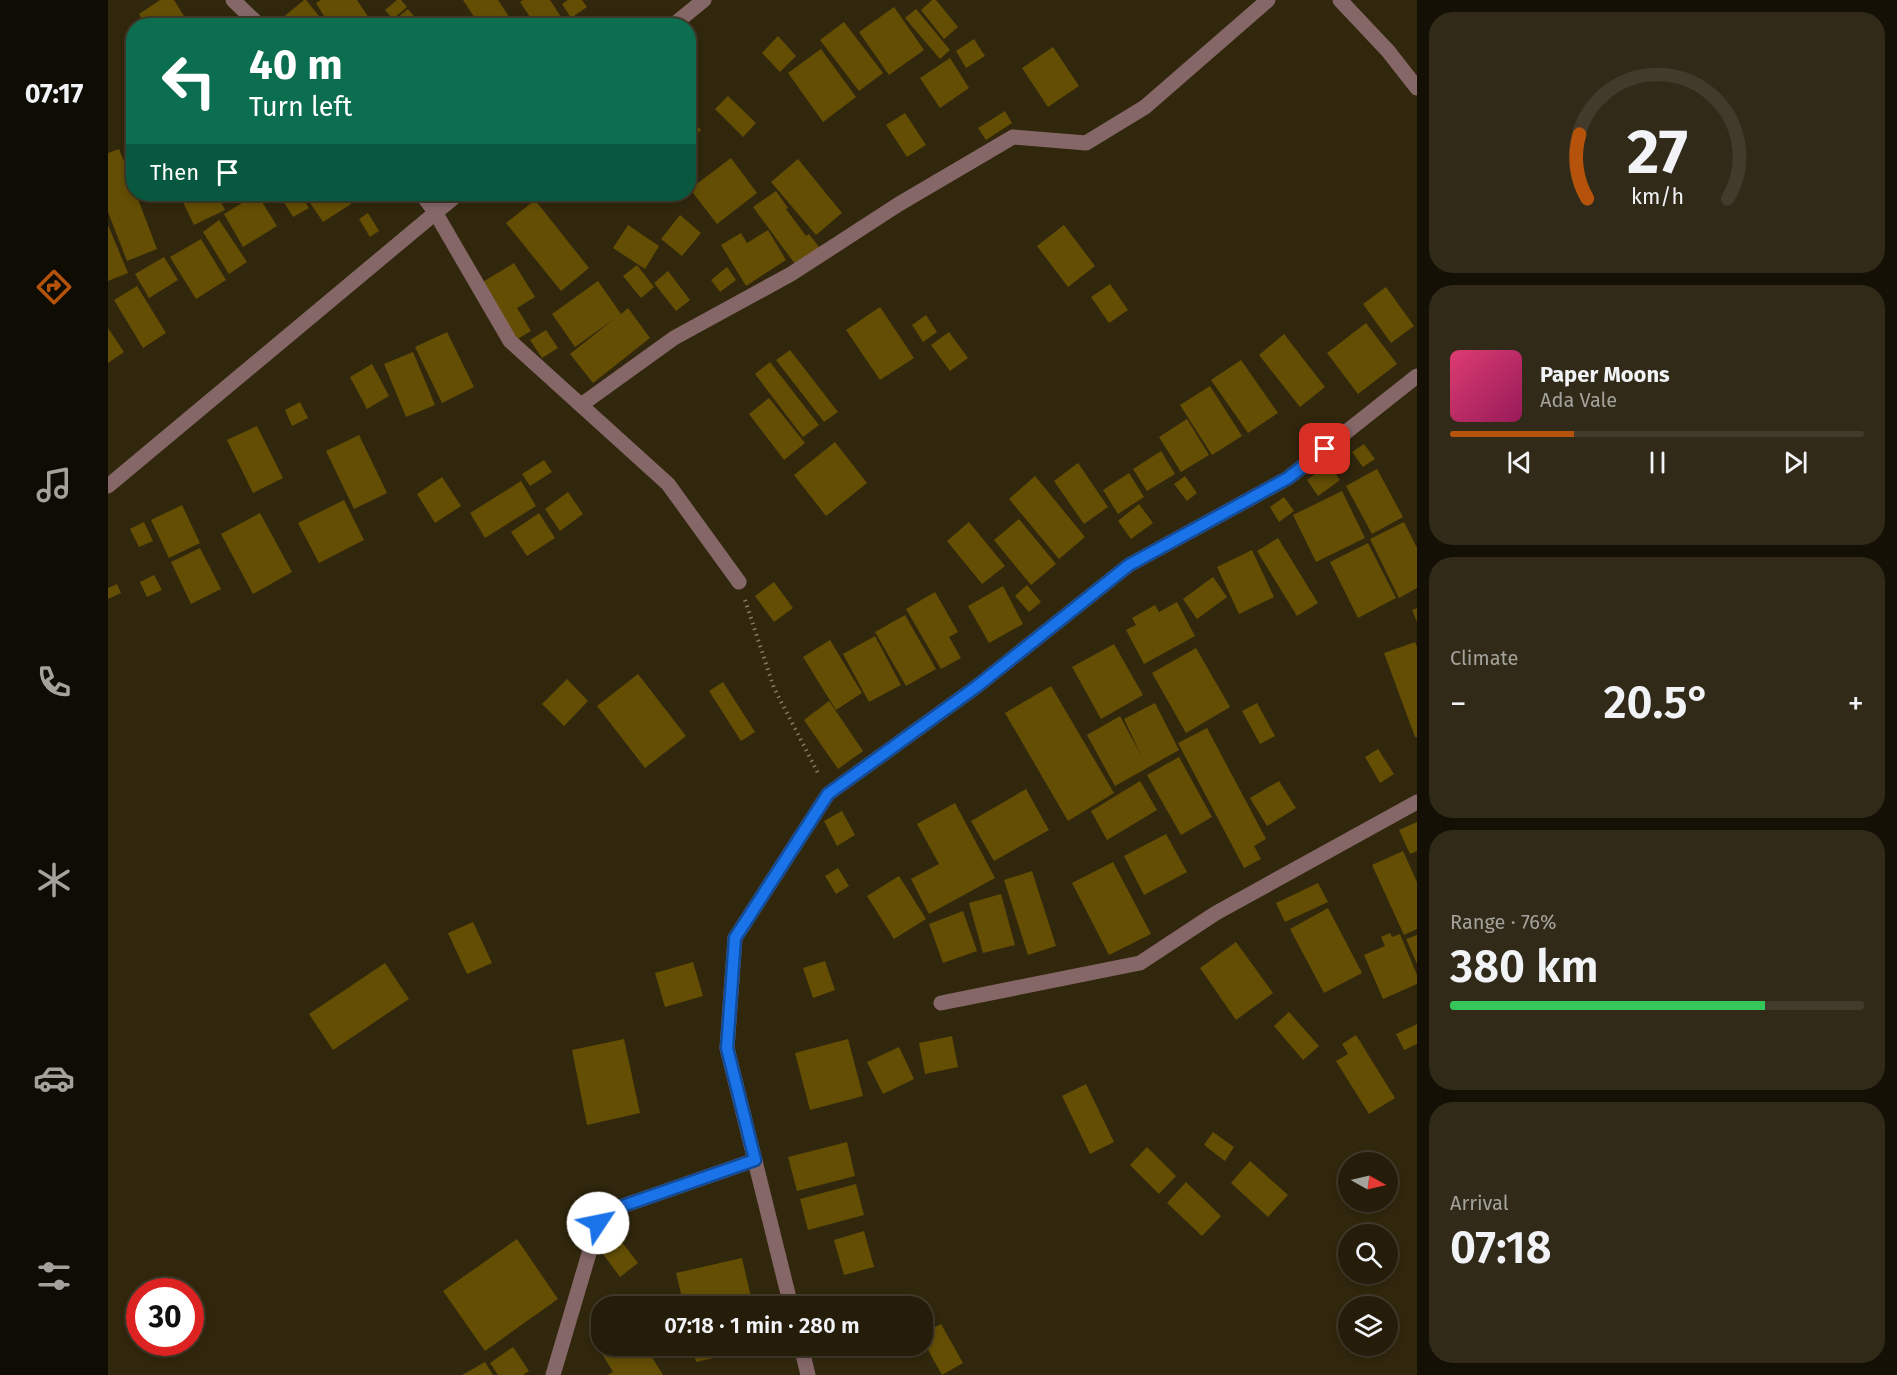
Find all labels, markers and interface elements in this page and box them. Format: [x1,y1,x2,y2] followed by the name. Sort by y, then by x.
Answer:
[249,40,343,90] text: 40 m
[150,42,228,120] icon: left
[25,78,83,110] text: 07:17
[249,91,352,123] text: Turn left
[1627,115,1687,190] text: 27
[211,156,244,189] icon: arrive
[150,159,199,186] text: Then
[1630,185,1684,211] text: km/h
[33,266,75,308] icon: directions
[1540,361,1670,388] text: Paper Moons
[1540,388,1617,412] text: Ada Vale
[1299,423,1350,474] pin
[1308,432,1341,465] icon: arrive
[1503,446,1536,479] icon: previous
[1641,446,1674,479] icon: pause
[1779,446,1812,479] icon: next
[33,464,75,506] icon: music
[1450,646,1518,670] text: Climate
[33,661,75,703] icon: phone
[1603,676,1711,730] text: 20.5°
[1450,684,1467,724] text: −
[1848,684,1864,724] text: +
[33,859,75,901] icon: climate
[1450,910,1556,934] text: Range · 76%
[1450,940,1599,994] text: 380 km
[33,1057,75,1099] icon: car
[1338,1152,1398,1212] north arrow
[1338,1152,1398,1356] map controls
[566,1191,630,1255] position arrow
[1450,1191,1509,1215] text: Arrival
[1450,1221,1552,1275] text: 07:18
[1338,1224,1398,1284] button: search
[33,1255,75,1297] icon: filters
[126,1278,204,1356] speed limit sign: 30
[1338,1296,1398,1356] button: layers
[664,1312,860,1339] text: 07:18 · 1 min · 280 m

